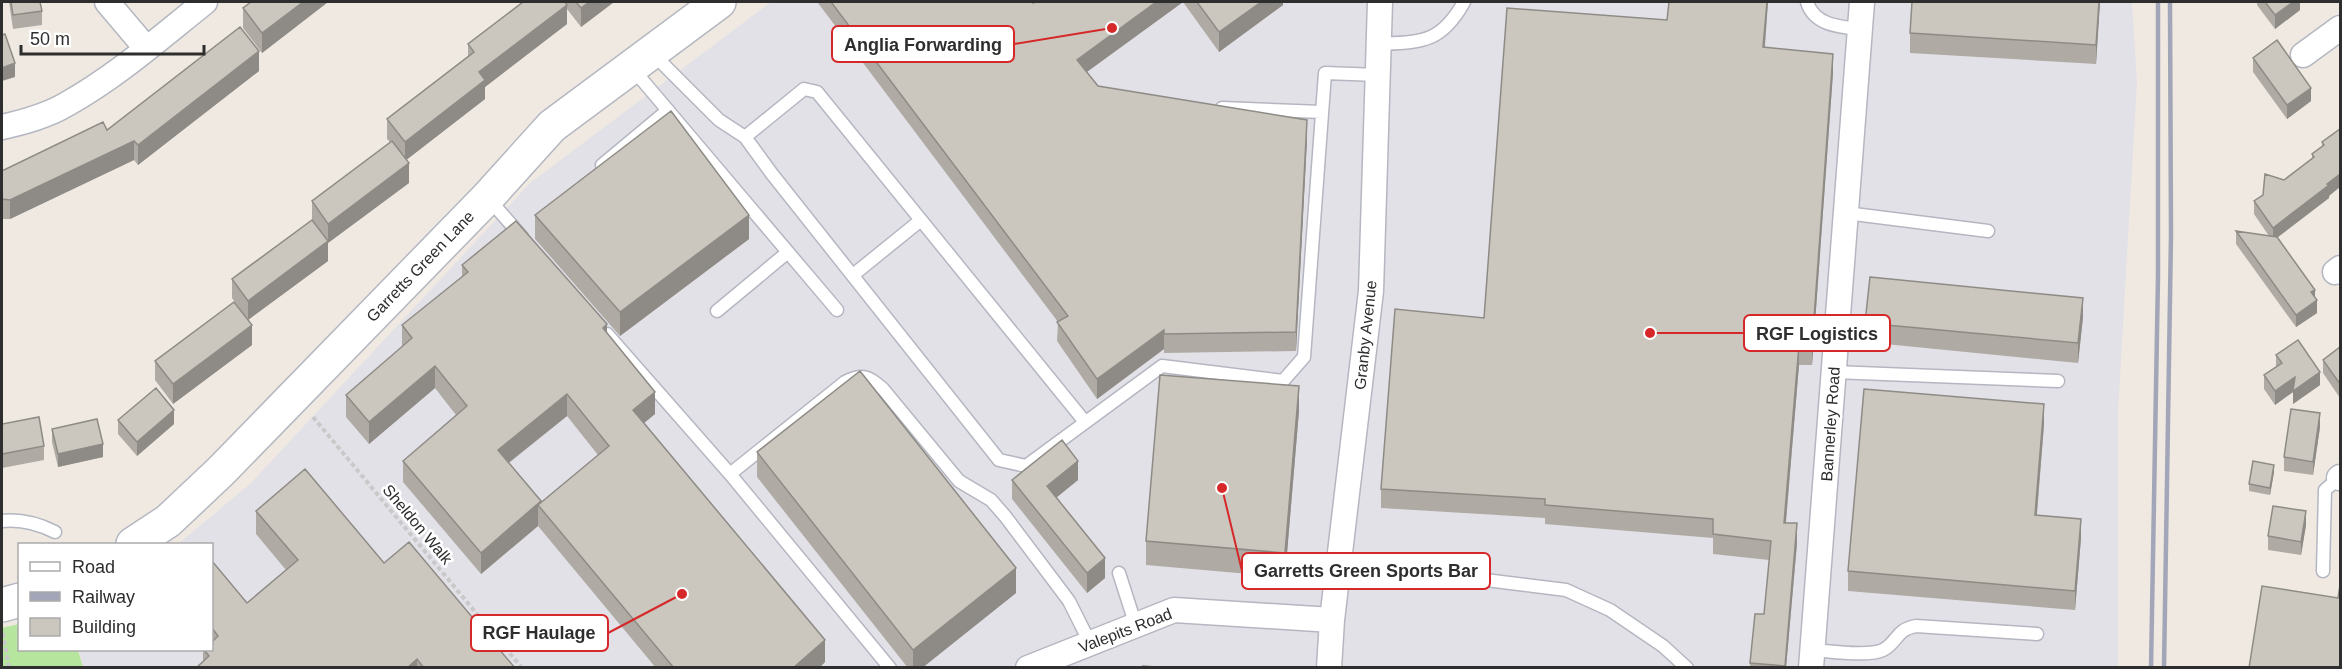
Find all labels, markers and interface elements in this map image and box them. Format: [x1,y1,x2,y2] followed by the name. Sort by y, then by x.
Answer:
[21,18,204,56] scale bar
[832,26,1014,62] callout: Anglia Forwarding
[30,29,70,49] text: 50 m
[844,35,1002,55] text: Anglia Forwarding
[363,208,478,325] street label: Garretts Green Lane
[1351,279,1380,391] street label: Granby Avenue
[1744,315,1890,351] callout: RGF Logistics
[1756,324,1878,344] text: RGF Logistics
[1818,366,1843,482] street label: Bannerley Road
[380,481,456,568] street label: Sheldon Walk
[18,543,213,651] legend
[1242,553,1490,589] callout: Garretts Green Sports Bar
[72,557,115,577] text: Road
[1254,561,1478,581] text: Garretts Green Sports Bar
[72,587,135,607] text: Railway
[1076,605,1174,656] street label: Valepits Road
[471,615,608,651] callout: RGF Haulage
[72,617,136,637] text: Building
[482,623,596,643] text: RGF Haulage

